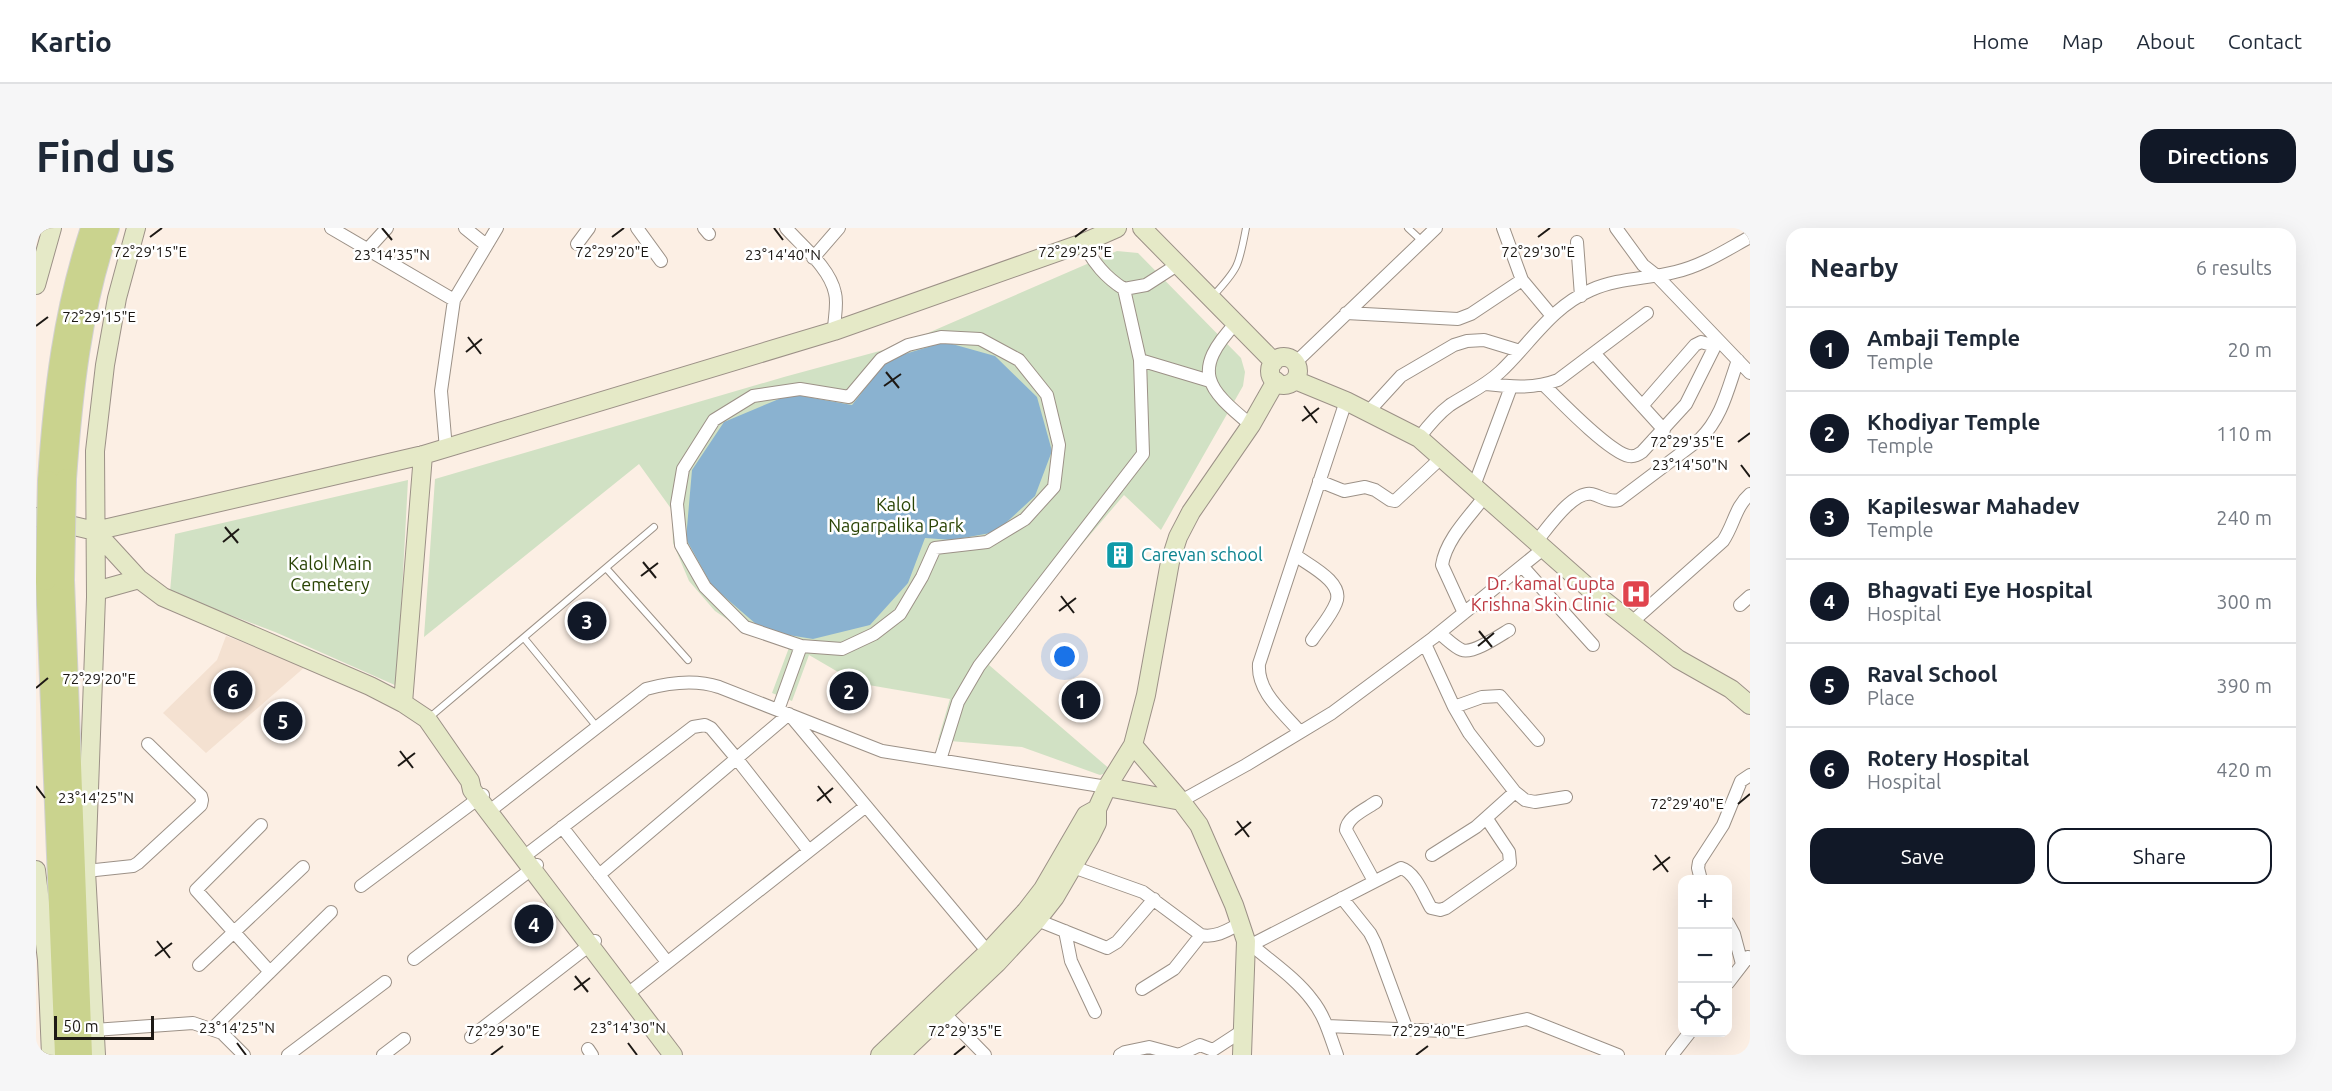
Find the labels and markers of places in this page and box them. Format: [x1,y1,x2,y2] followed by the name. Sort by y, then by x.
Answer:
[1104,539,1136,571] building icon: Carevan school
[1141,544,1263,564] place label: Carevan school
[1471,573,1615,614] place label: Dr. kamal Gupta Krishna Skin Clinic
[1620,578,1652,610] hospital icon: Dr. kamal Gupta Krishna Skin Clinic
[568,598,606,644] pin: 3
[214,668,252,712] pin: 6
[830,668,868,714] pin: 2
[1062,678,1100,722] pin: 1
[264,698,302,744] pin: 5
[514,902,554,946] pin: 4

